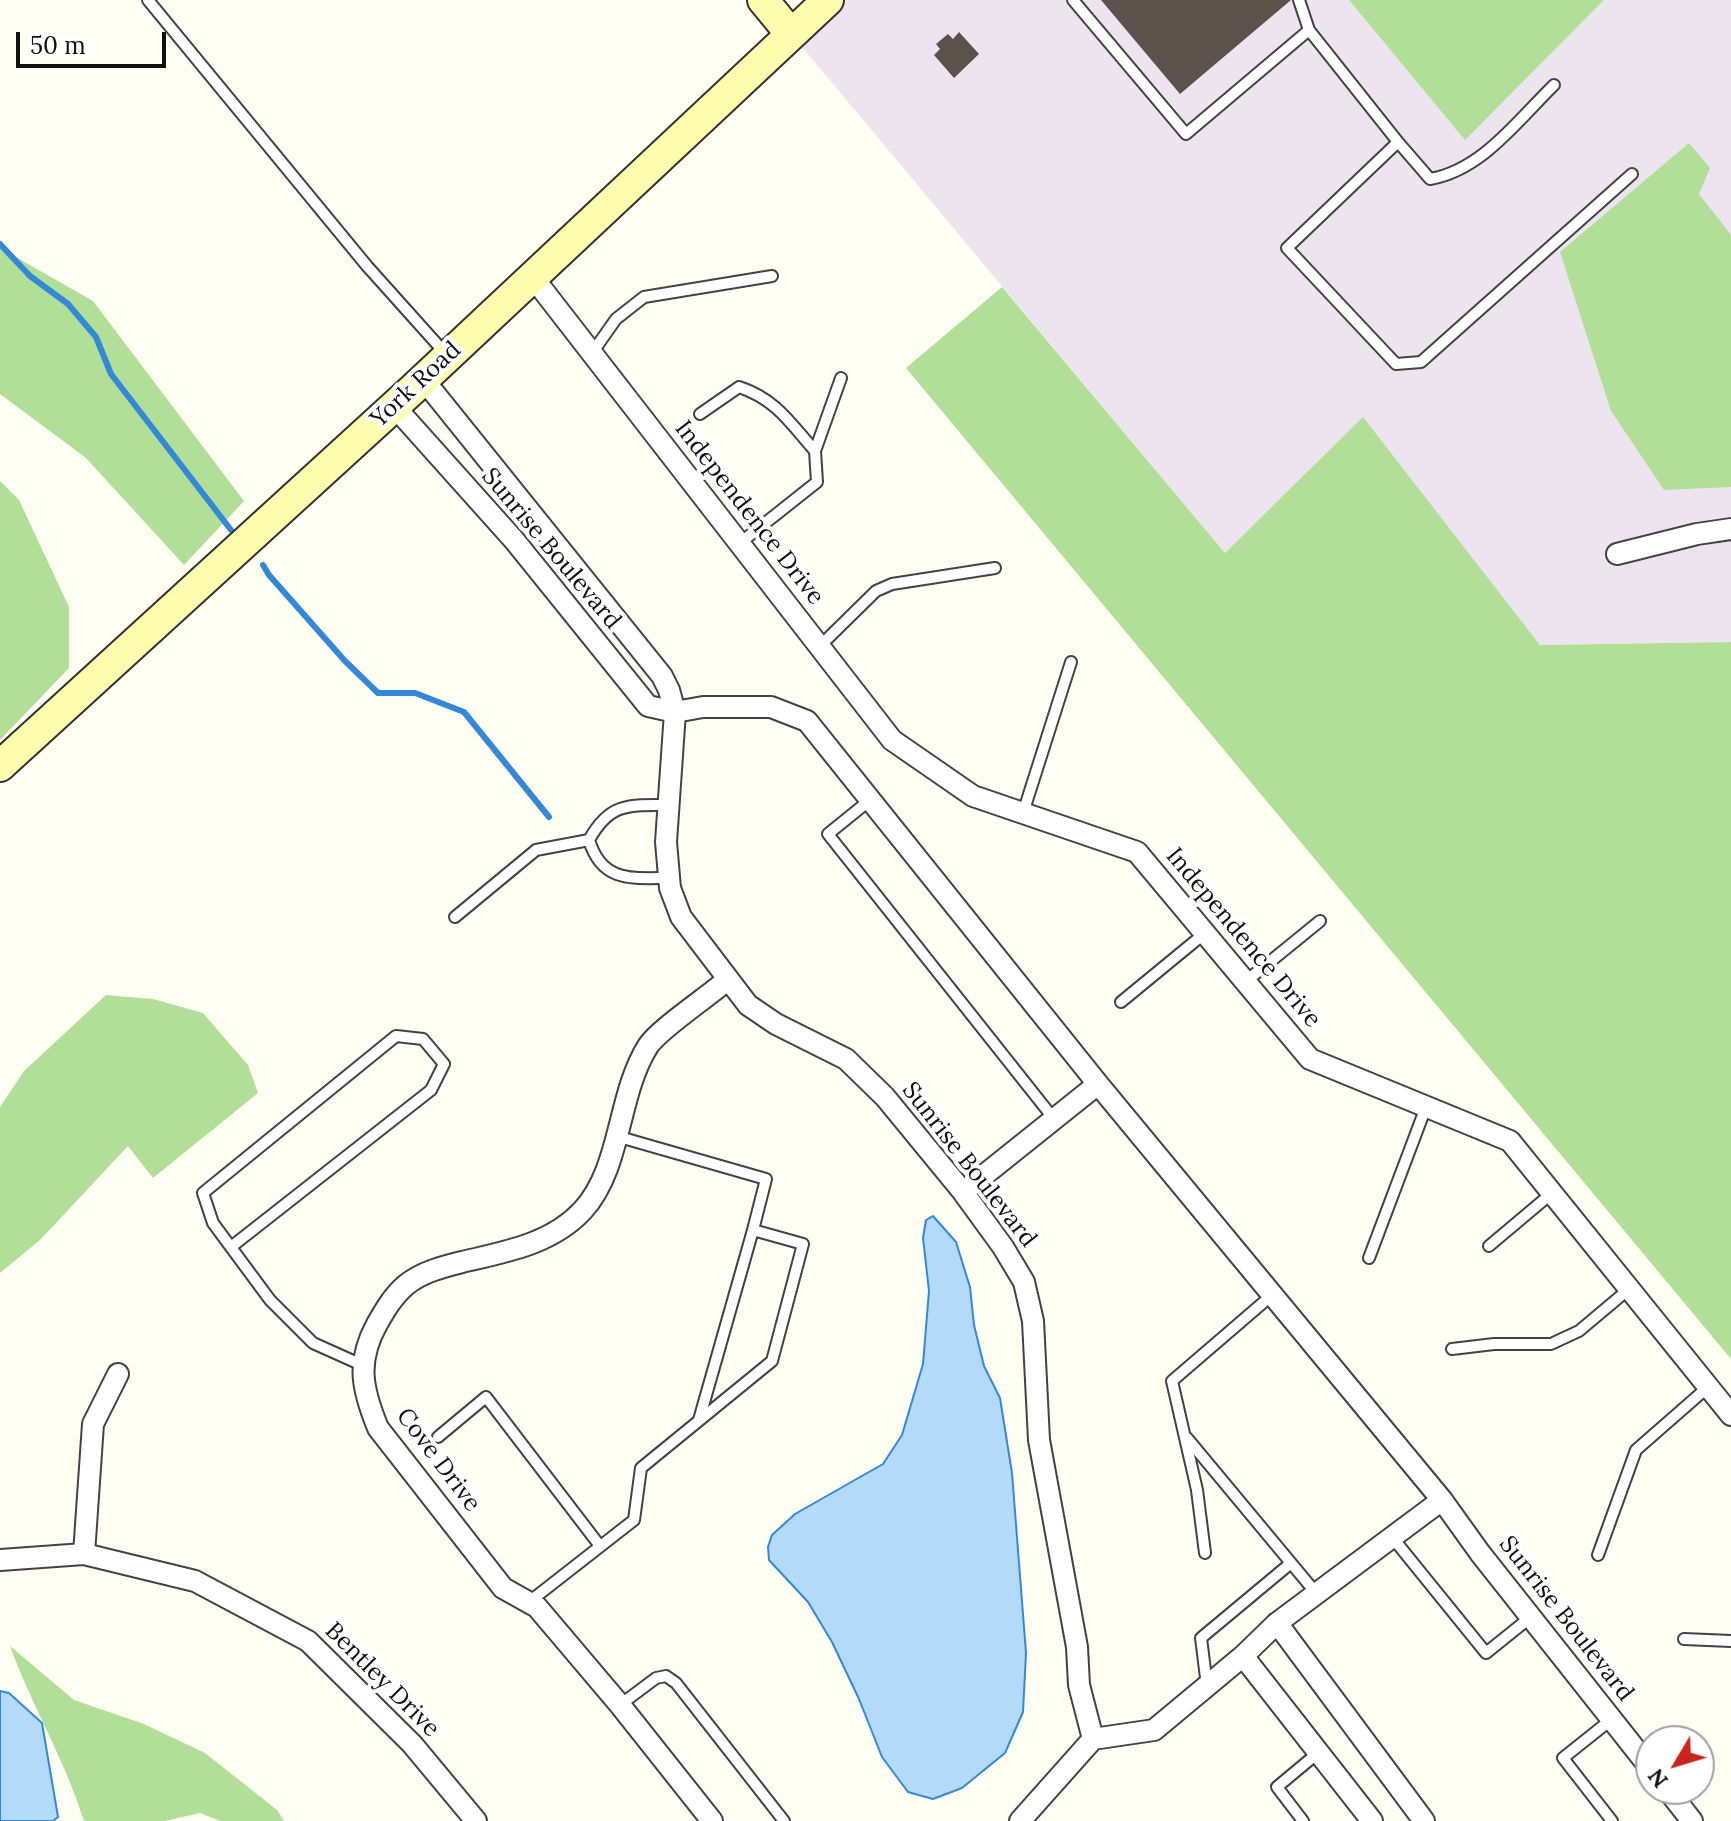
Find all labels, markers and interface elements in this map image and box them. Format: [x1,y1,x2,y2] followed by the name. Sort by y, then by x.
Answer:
[20,16,170,66] scale bar
[30,30,86,61] text: 50 m
[365,336,467,434] street label: York Road
[668,415,830,611] street label: Independence Drive
[475,463,627,635] street label: Sunrise Boulevard
[1159,842,1327,1034] street label: Independence Drive
[896,1077,1042,1253] street label: Sunrise Boulevard
[390,1403,486,1517] street label: Cove Drive
[1493,1531,1639,1707] street label: Sunrise Boulevard
[319,1617,445,1743] street label: Bentley Drive
[1635,1725,1715,1805] north arrow
[1641,1763,1674,1794] text: N

